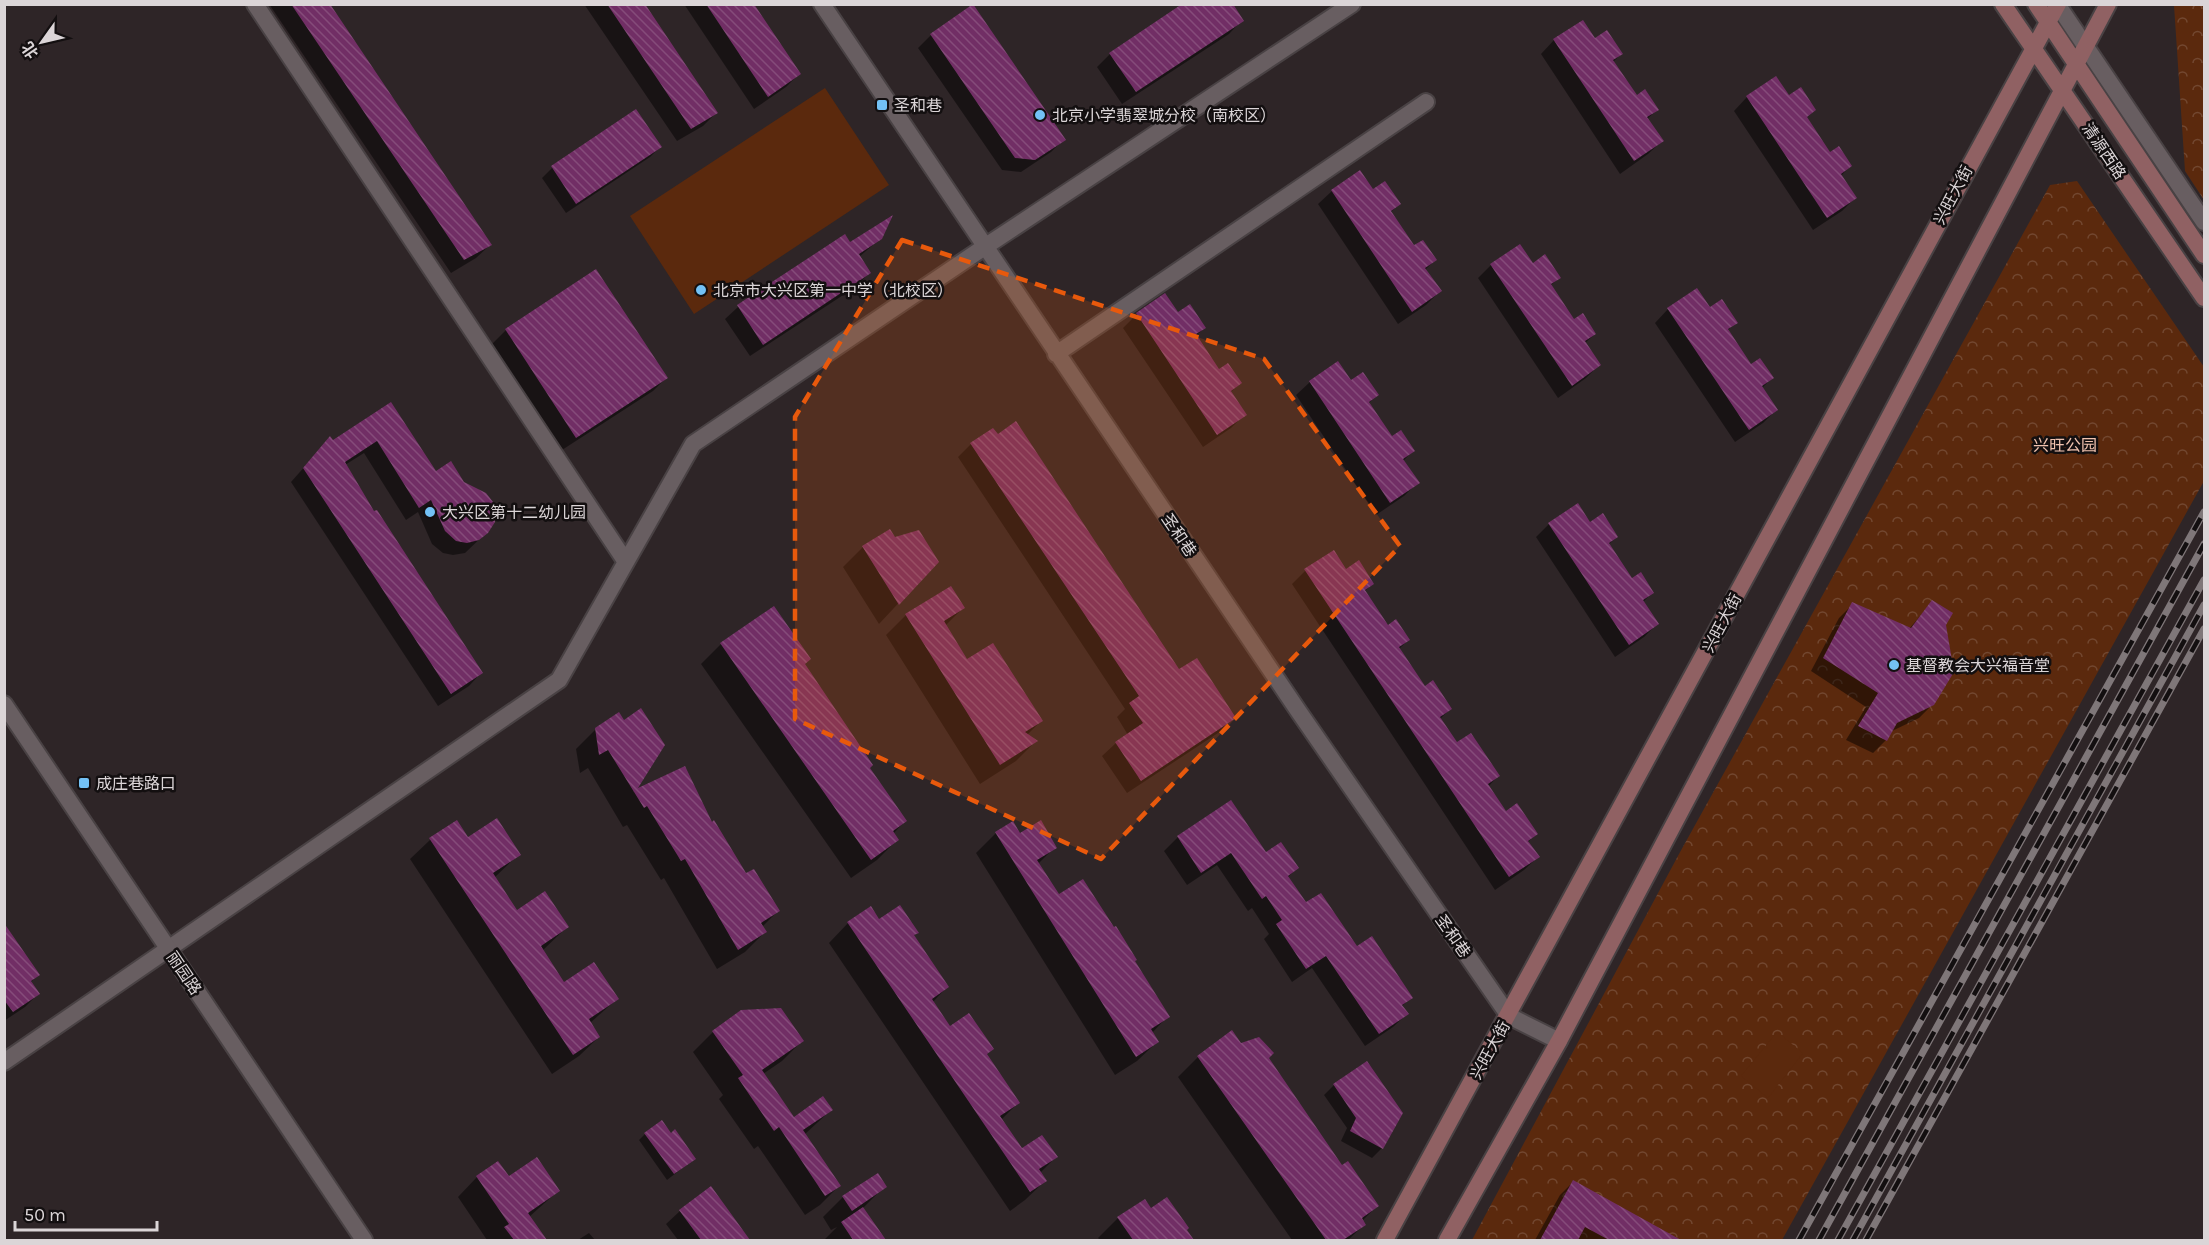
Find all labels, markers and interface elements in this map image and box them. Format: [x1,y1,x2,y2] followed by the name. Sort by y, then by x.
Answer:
[12,12,72,72] north arrow
[18,38,42,62] text: 北
[894,96,942,115] place label: 圣和巷
[875,98,889,112] marker: 圣和巷
[1052,106,1276,125] place label: 北京小学翡翠城分校（南校区）
[1033,108,1047,122] marker: 北京小学翡翠城分校（南校区）
[2078,119,2130,183] street label: 清源西路
[1930,162,1976,228] street label: 兴旺大街
[713,281,953,300] place label: 北京市大兴区第一中学（北校区）
[694,283,708,297] marker: 北京市大兴区第一中学（北校区）
[2033,436,2097,455] park label: 兴旺公园
[442,503,586,522] place label: 大兴区第十二幼儿园
[423,505,437,519] marker: 大兴区第十二幼儿园
[1158,510,1200,560] street label: 圣和巷
[1699,590,1745,656] street label: 兴旺大街
[1906,656,2050,675] place label: 基督教会大兴福音堂
[1887,658,1901,672] marker: 基督教会大兴福音堂
[96,774,176,793] place label: 成庄巷路口
[77,776,91,790] marker: 成庄巷路口
[1431,911,1475,961] street label: 圣和巷
[163,948,205,998] street label: 丽园路
[1466,1017,1514,1083] street label: 兴旺大街
[15,1194,158,1232] scale bar
[24,1204,66,1226] text: 50 m

